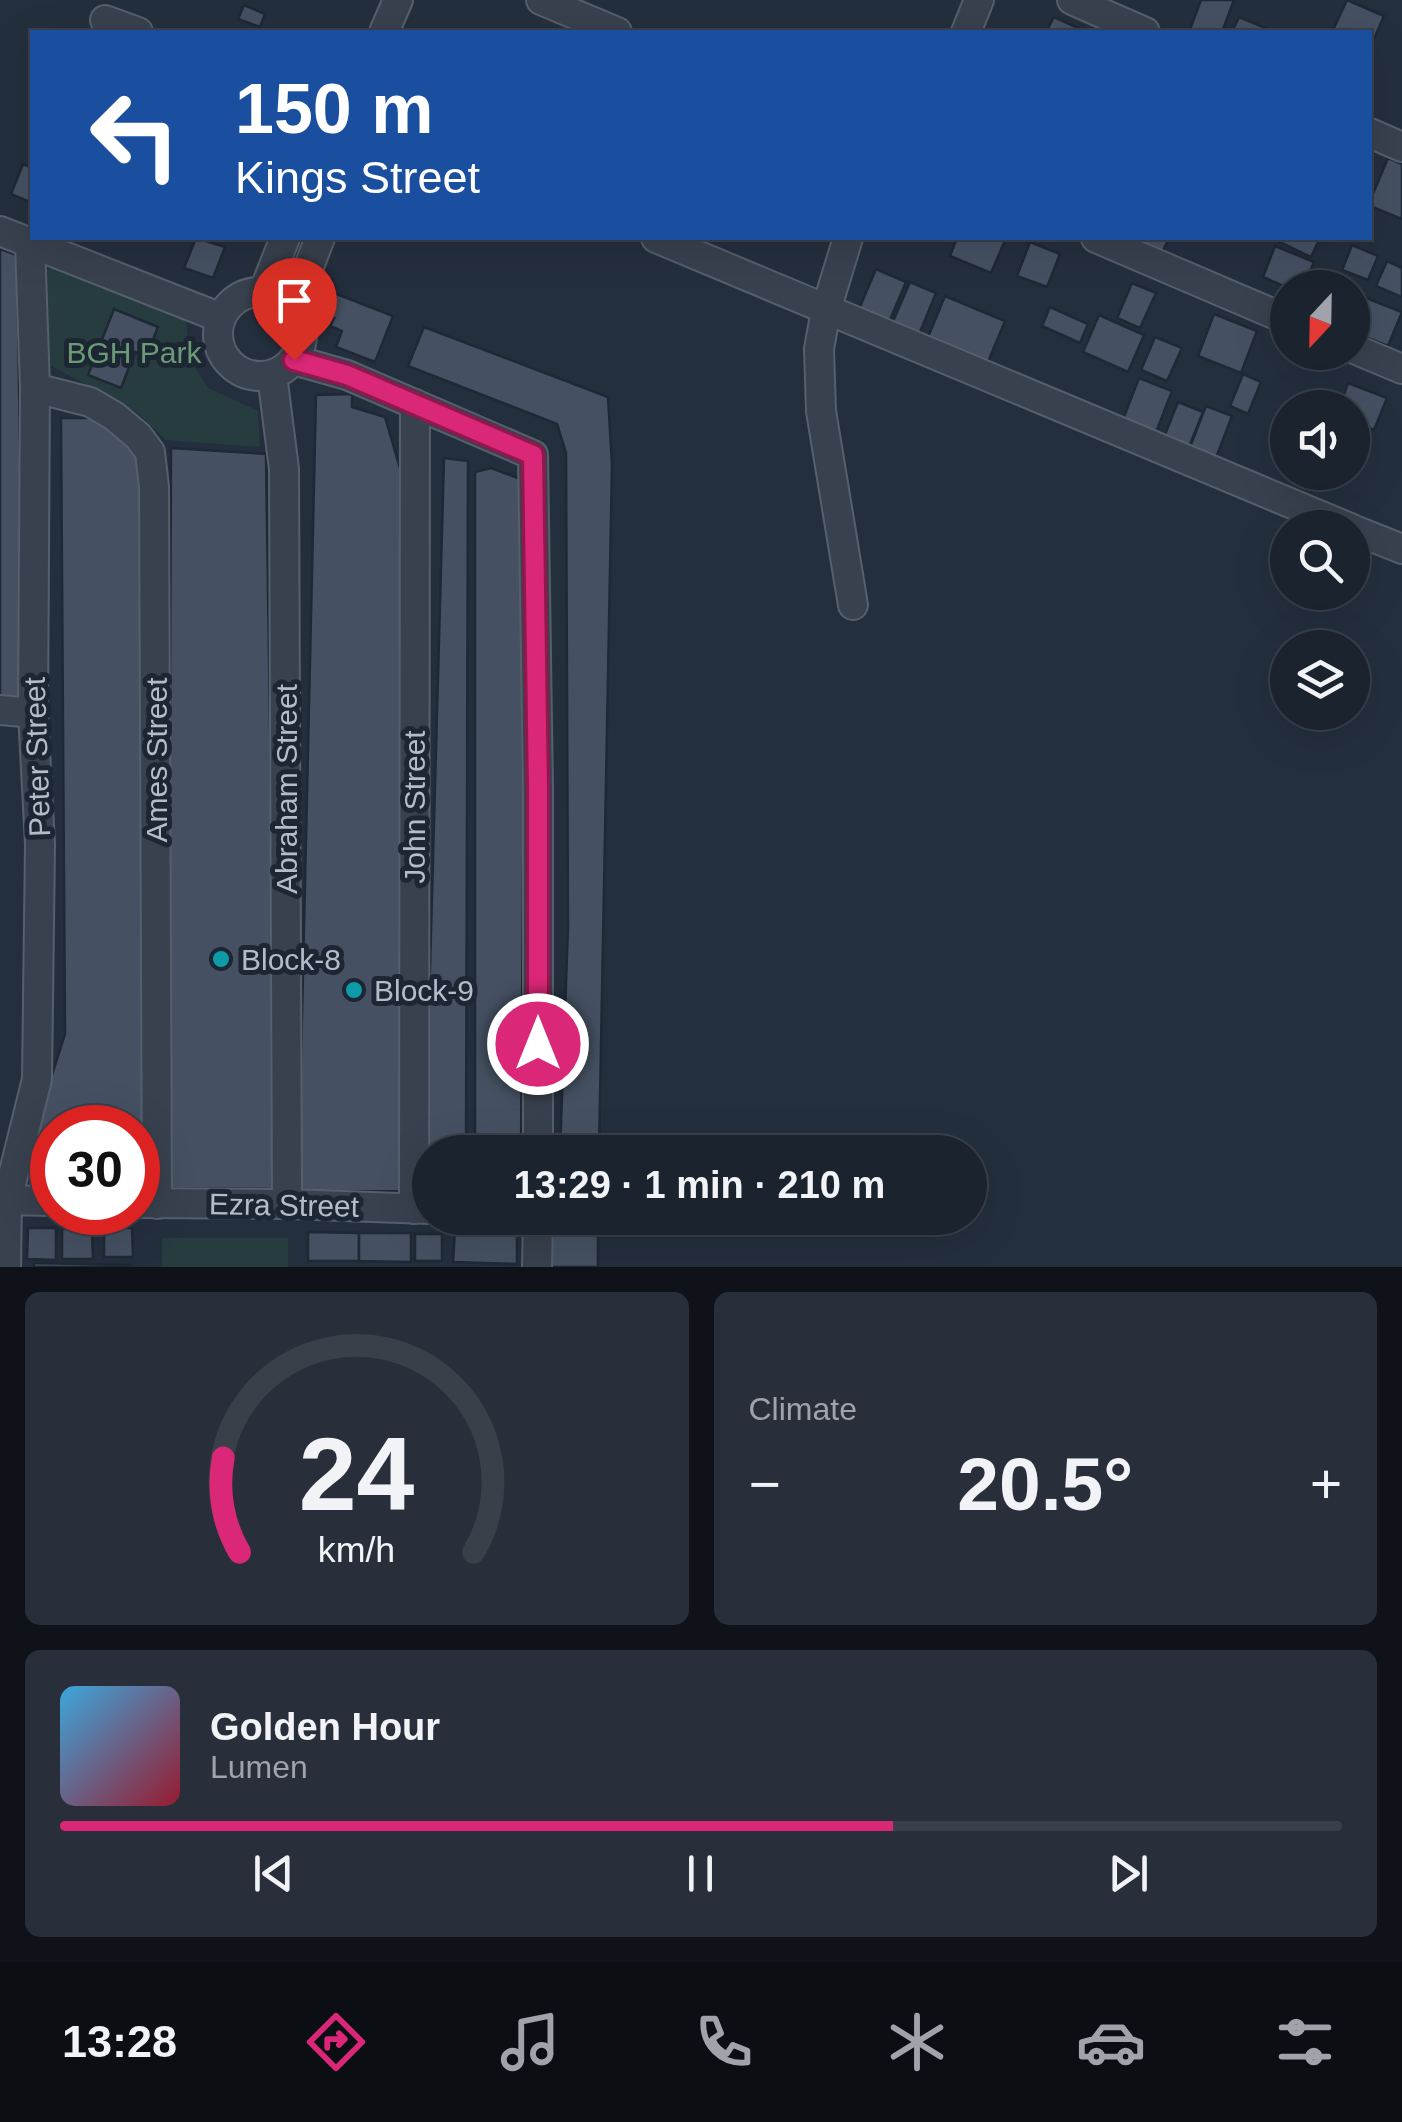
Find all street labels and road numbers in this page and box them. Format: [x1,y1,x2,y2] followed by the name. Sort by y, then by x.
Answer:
[18,676,56,838] street label: Peter Street
[140,677,173,843] street label: Ames Street
[270,683,303,894] street label: Abraham Street
[398,730,431,884] street label: John Street
[209,1187,360,1223] street label: Ezra Street

